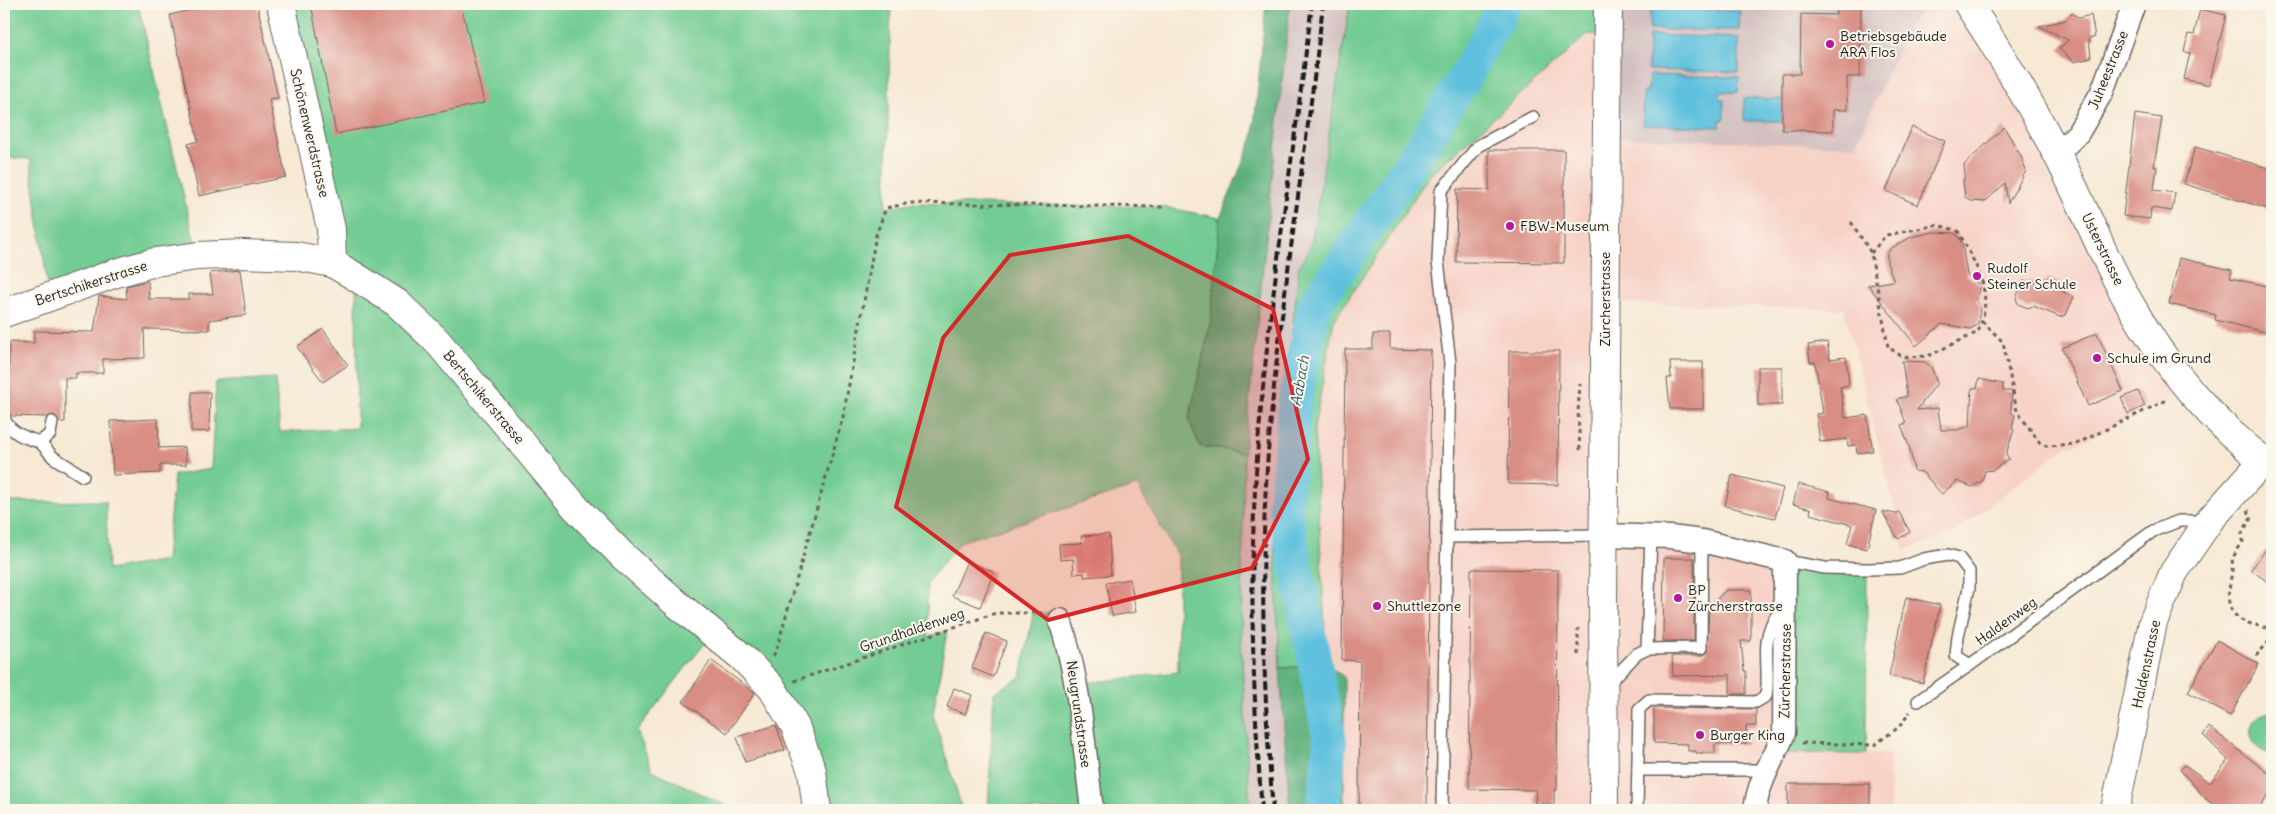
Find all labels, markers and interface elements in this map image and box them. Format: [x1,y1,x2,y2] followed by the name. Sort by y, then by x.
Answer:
[1840,27,1947,61] place label: Betriebsgebäude ARA Flos
[2084,28,2132,112] street label: Juheestrasse
[1824,38,1836,50] marker: Betriebsgebäude ARA Flos
[286,67,334,199] street label: Schönenwerdstrasse
[2078,210,2128,288] street label: Usterstrasse
[1520,217,1609,235] place label: FBW-Museum
[1504,220,1516,232] marker: FBW-Museum
[1596,252,1614,346] street label: Zürcherstrasse
[33,256,149,310] street label: Bertschikerstrasse
[1987,259,2076,293] place label: Rudolf Steiner Schule
[1971,270,1983,282] marker: Rudolf Steiner Schule
[439,346,529,448] street label: Bertschikerstrasse
[2107,349,2211,367] place label: Schule im Grund
[2091,352,2103,364] marker: Schule im Grund
[1286,354,1313,408] water label: Aabach
[1688,581,1783,615] place label: BP Zürcherstrasse
[1672,592,1684,604] marker: BP Zürcherstrasse
[1972,593,2040,649] street label: Haldenweg
[1387,597,1461,615] place label: Shuttlezone
[1371,600,1383,612] marker: Shuttlezone
[857,604,967,656] street label: Grundhaldenweg
[2128,618,2164,710] street label: Haldenstrasse
[1775,623,1795,719] street label: Zürcherstrasse
[1063,659,1095,769] street label: Neugrundstrasse
[1710,726,1785,744] place label: Burger King
[1694,729,1706,741] marker: Burger King

